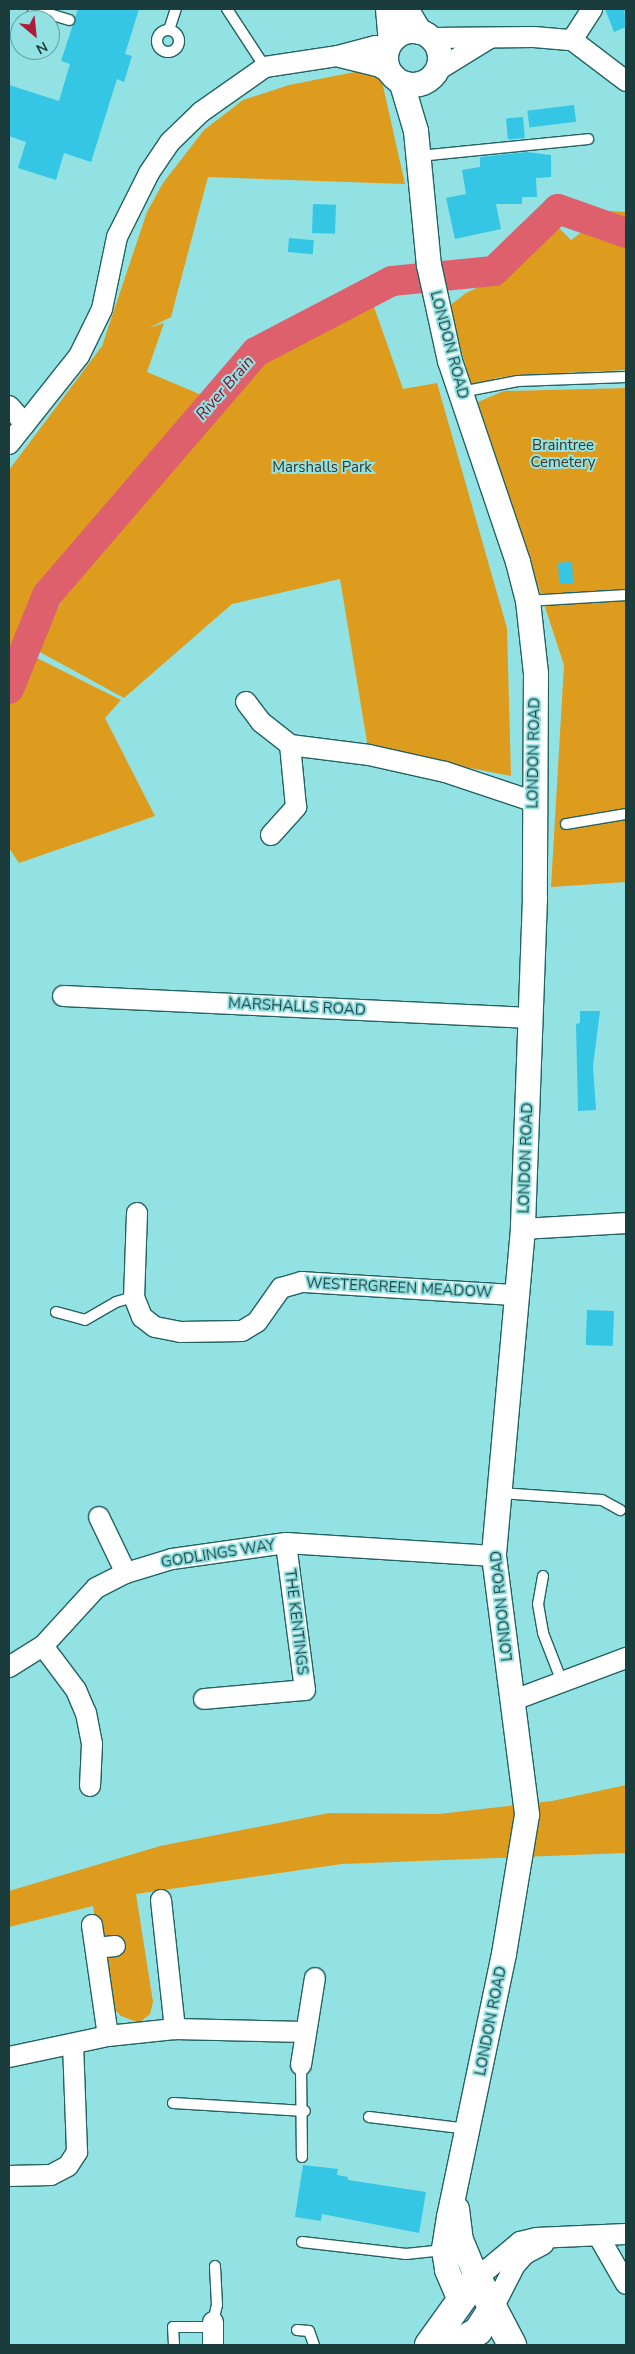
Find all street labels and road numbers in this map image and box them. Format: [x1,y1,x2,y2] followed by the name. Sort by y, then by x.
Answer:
[426,289,472,401] street label: LONDON ROAD
[524,697,544,809] street label: LONDON ROAD
[228,994,366,1020] street label: MARSHALLS ROAD
[515,1102,537,1214] street label: LONDON ROAD
[305,1274,493,1302] street label: WESTERGREEN MEADOW
[160,1536,276,1572] street label: GODLINGS WAY
[487,1550,517,1662] street label: LONDON ROAD
[281,1568,311,1676] street label: THE KENTINGS
[472,1965,510,2077] street label: LONDON ROAD

